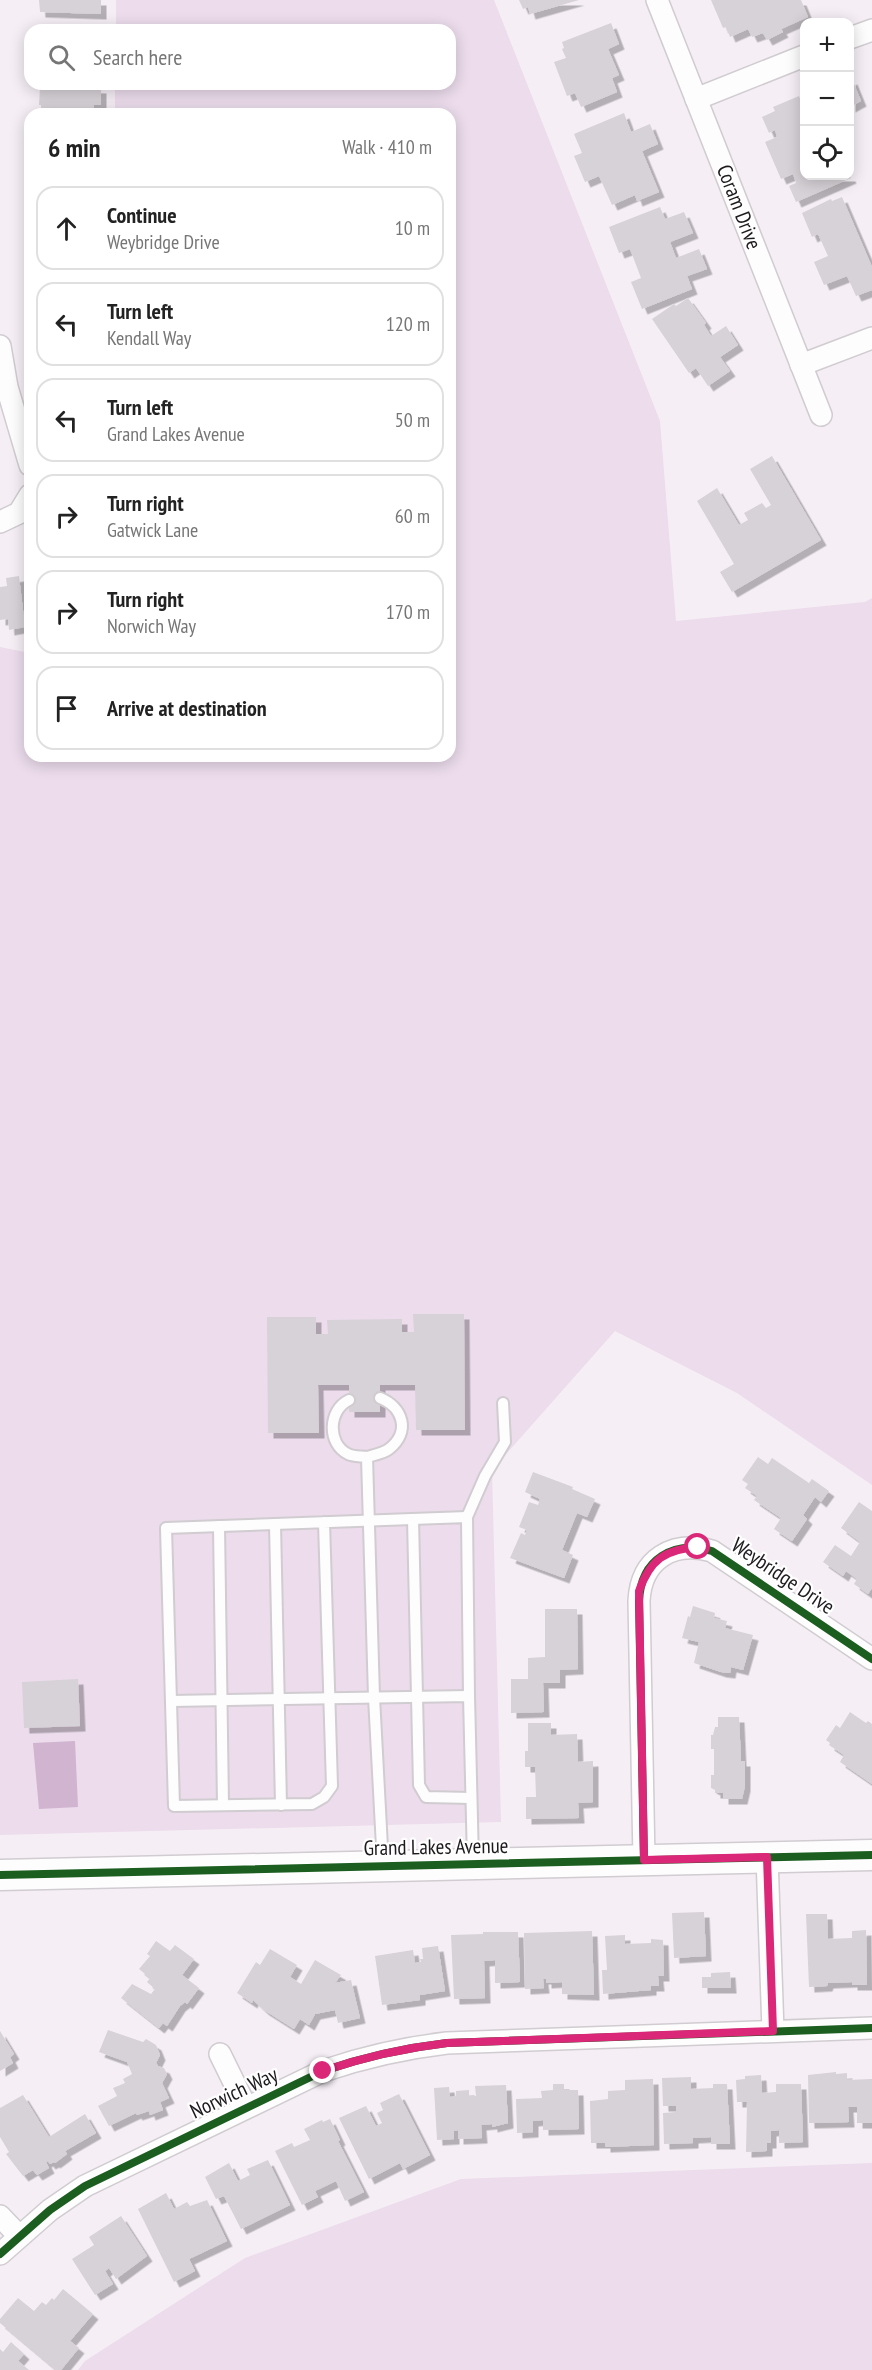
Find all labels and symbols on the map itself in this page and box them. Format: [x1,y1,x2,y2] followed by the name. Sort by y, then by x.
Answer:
[711,161,768,253] street label: Coram Drive
[727,1531,840,1620] street label: Weybridge Drive
[684,1533,710,1559] route start
[363,1832,509,1861] street label: Grand Lakes Avenue
[309,2057,335,2083] route end
[186,2060,282,2125] street label: Norwich Way

